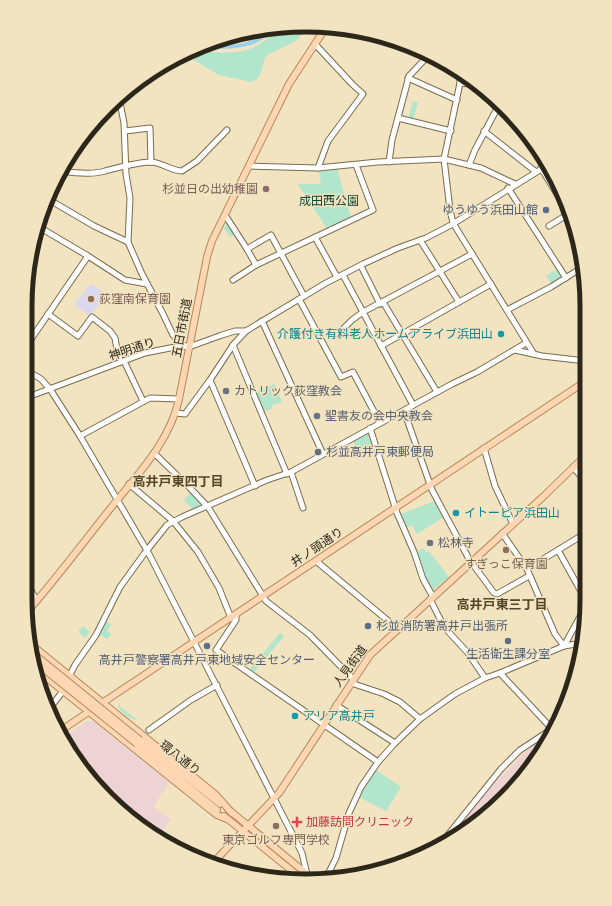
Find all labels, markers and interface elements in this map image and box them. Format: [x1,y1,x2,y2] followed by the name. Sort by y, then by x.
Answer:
[162,182,258,196] place label: 杉並日の出幼稚園
[261,184,271,194] marker: 杉並日の出幼稚園
[299,194,359,208] park label: 成田西公園
[442,203,538,217] place label: ゆうゆう浜田山館
[541,205,551,215] marker: ゆうゆう浜田山館
[99,292,171,306] place label: 荻窪南保育園
[86,294,96,304] marker: 荻窪南保育園
[169,297,195,359] street label: 五日市街道
[277,327,493,341] place label: 介護付き有料老人ホームアライブ浜田山
[496,329,506,339] marker: 介護付き有料老人ホームアライブ浜田山
[107,335,157,363] street label: 神明通り
[234,384,342,398] place label: カトリック荻窪教会
[221,386,231,396] marker: カトリック荻窪教会
[325,409,433,423] place label: 聖書友の会中央教会
[312,411,322,421] marker: 聖書友の会中央教会
[326,445,434,459] place label: 杉並高井戸東郵便局
[313,447,323,457] marker: 杉並高井戸東郵便局
[132,474,224,489] district label: 高井戸東四丁目
[464,506,560,520] place label: イトーピア浜田山
[451,508,461,518] marker: イトーピア浜田山
[288,524,346,570] street label: 井ノ頭通り
[438,536,474,550] place label: 松林寺
[425,538,435,548] marker: 松林寺
[501,545,511,555] marker: すぎっこ保育園
[464,557,548,571] place label: すぎっこ保育園
[456,597,548,612] district label: 高井戸東三丁目
[376,619,508,633] place label: 杉並消防署高井戸出張所
[363,621,373,631] marker: 杉並消防署高井戸出張所
[503,636,513,646] marker: 生活衛生課分室
[202,641,212,651] marker: 高井戸警察署高井戸東地域安全センター
[330,642,370,690] street label: 人見街道
[466,647,550,661] place label: 生活衛生課分室
[99,653,315,667] place label: 高井戸警察署高井戸東地域安全センター
[303,709,375,723] place label: アリア高井戸
[290,711,300,721] marker: アリア高井戸
[157,738,203,778] street label: 環八通り
[306,815,414,829] place label: 加藤訪問クリニック
[291,816,303,828] marker: 加藤訪問クリニック
[271,821,281,831] marker: 東京ゴルフ専門学校
[222,833,330,847] place label: 東京ゴルフ専門学校

